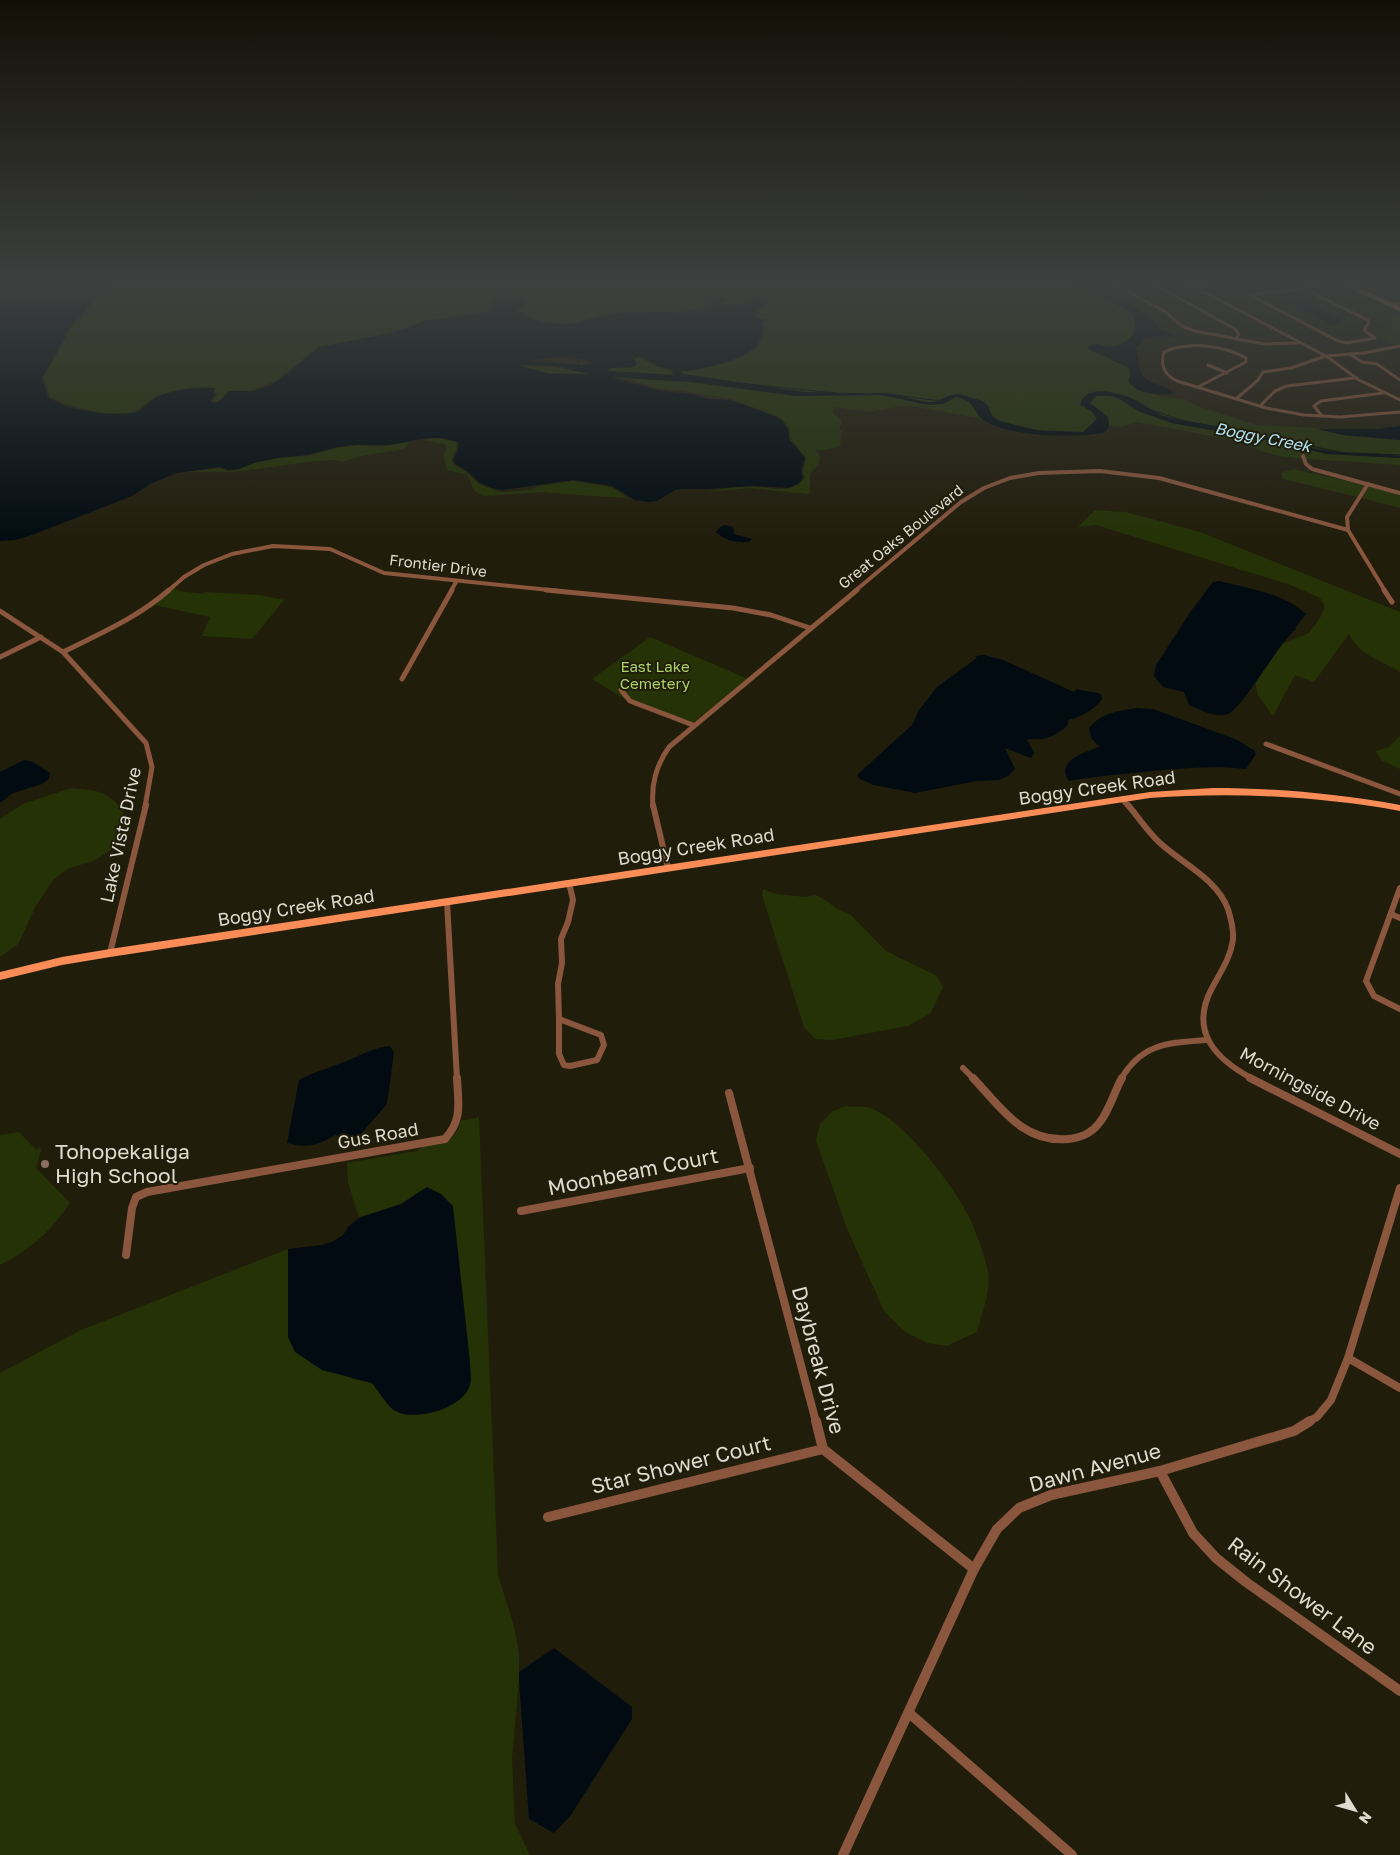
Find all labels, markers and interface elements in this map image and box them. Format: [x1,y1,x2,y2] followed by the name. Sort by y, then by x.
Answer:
[1213,418,1315,456] water label: Boggy Creek
[834,480,966,592] street label: Great Oaks Boulevard
[388,550,488,580] street label: Frontier Drive
[620,657,691,692] park label: East Lake Cemetery
[95,765,145,905] street label: Lake Vista Drive
[1017,765,1177,809] street label: Boggy Creek Road
[616,823,776,869] street label: Boggy Creek Road
[216,884,376,930] street label: Boggy Creek Road
[1236,1042,1385,1135] street label: Morningside Drive
[336,1117,420,1153] street label: Gus Road
[55,1138,190,1188] place label: Tohopekaliga High School
[545,1142,720,1200] street label: Moonbeam Court
[39,1158,51,1170] marker: Tohopekaliga High School
[787,1283,851,1437] street label: Daybreak Drive
[588,1429,773,1499] street label: Star Shower Court
[1026,1437,1164,1497] street label: Dawn Avenue
[1223,1531,1382,1660] street label: Rain Shower Lane
[1330,1785,1380,1835] north arrow
[1356,1809,1376,1827] text: N

